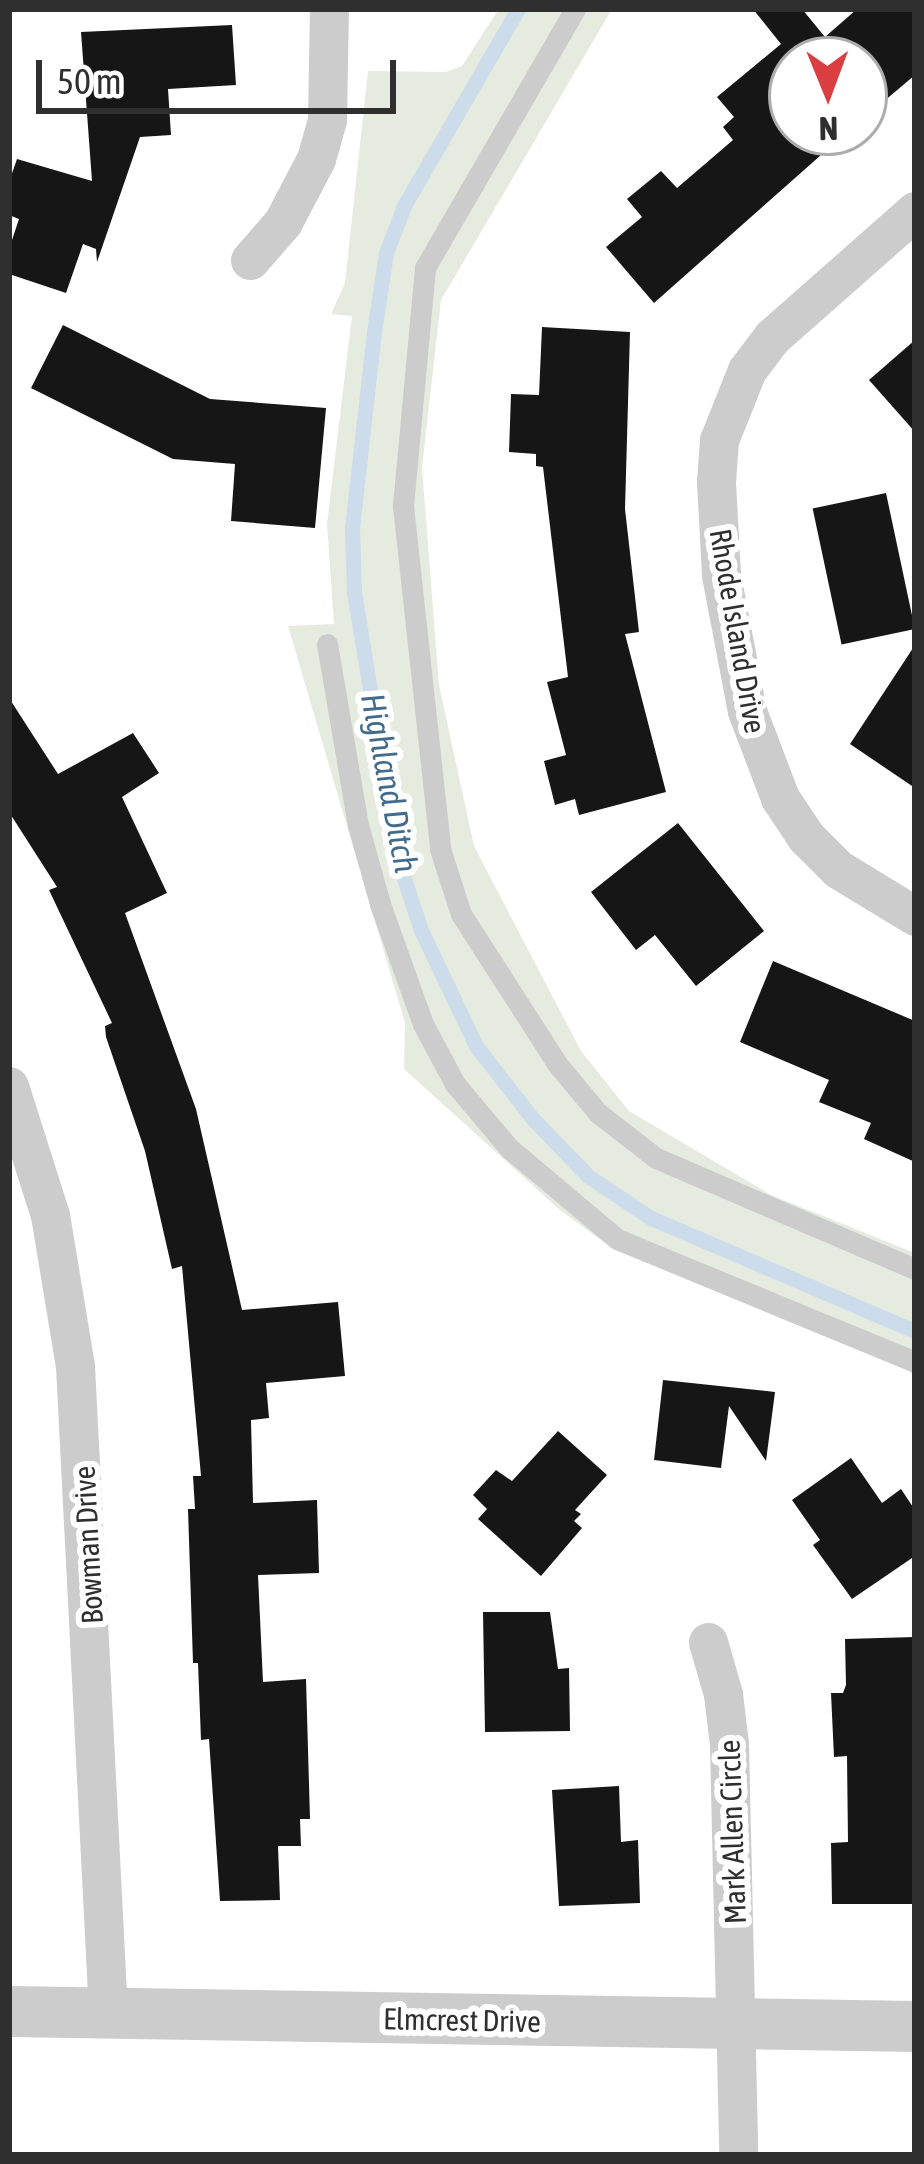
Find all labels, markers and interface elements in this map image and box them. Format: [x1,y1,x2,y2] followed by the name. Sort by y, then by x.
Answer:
[42,36,402,110] scale bar
[768,36,888,156] north arrow
[57,60,122,102] text: 50 m
[819,110,839,148] text: N
[702,526,774,736] street label: Rhode Island Drive
[352,690,426,876] water label: Highland Ditch
[66,1465,110,1625] street label: Bowman Drive
[711,1739,753,1925] street label: Mark Allen Circle
[383,2001,541,2039] street label: Elmcrest Drive

